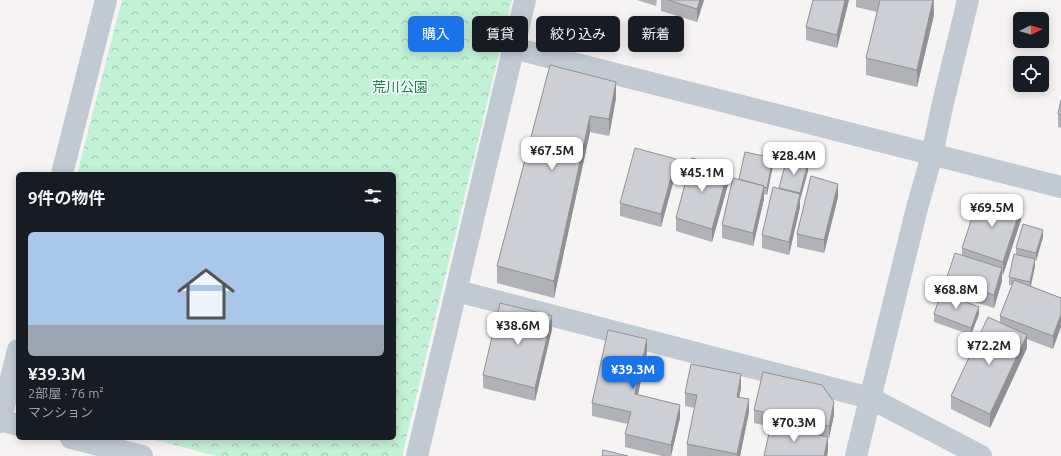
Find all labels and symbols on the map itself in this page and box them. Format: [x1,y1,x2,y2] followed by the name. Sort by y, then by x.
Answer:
[1013,12,1049,48] north arrow
[372,79,428,95] park label: 荒川公園
[519,137,585,171] pin: ¥67.5M
[761,142,827,176] pin: ¥28.4M
[669,159,735,193] pin: ¥45.1M
[959,194,1025,228] pin: ¥69.5M
[923,276,989,310] pin: ¥68.8M
[485,312,551,346] pin: ¥38.6M
[956,332,1022,366] pin: ¥72.2M
[600,356,666,390] pin: ¥39.3M
[761,409,827,443] pin: ¥70.3M

